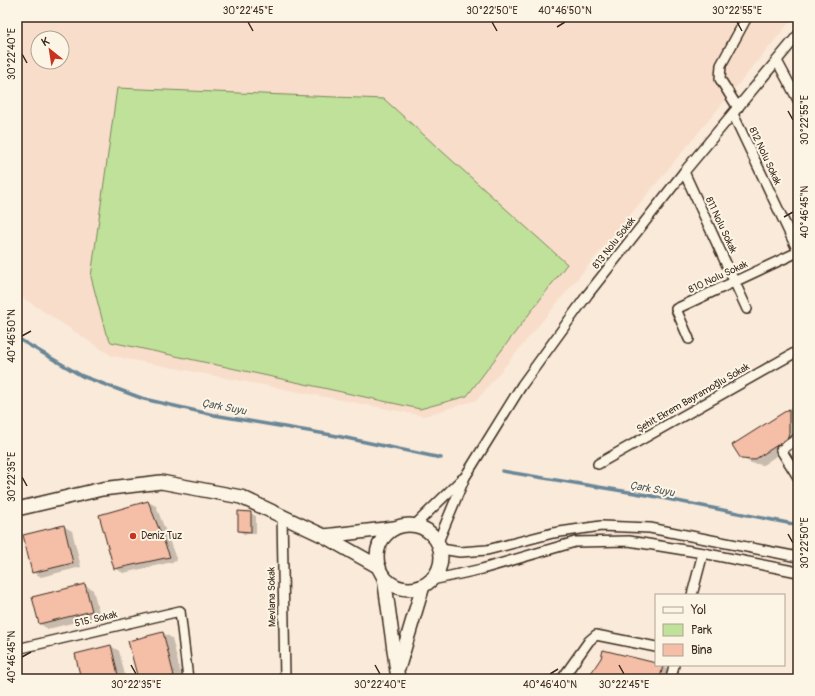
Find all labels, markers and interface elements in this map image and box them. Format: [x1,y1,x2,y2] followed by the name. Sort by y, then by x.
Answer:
[223,5,273,17] text: 30°22'45"E
[466,5,518,17] text: 30°22'50"E
[538,5,592,17] text: 40°46'50"N
[712,5,762,17] text: 30°22'55"E
[6,28,18,80] text: 30°22'40"E
[30,30,70,70] north arrow
[39,34,52,49] text: K
[799,95,811,145] text: 30°22'55"E
[746,125,784,188] street label: 812 Nolu Sokak
[799,185,811,238] text: 40°46'45"N
[703,195,740,256] street label: 811 Nolu Sokak
[590,214,639,271] street label: 813 Nolu Sokak
[687,258,750,296] street label: 810 Nolu Sokak
[6,309,18,363] text: 40°46'50"N
[634,360,752,435] street label: Şehit Ekrem Bayramoğlu Sokak
[201,396,249,418] water label: Çark Suyu
[6,452,18,502] text: 30°22'35"E
[629,479,677,500] water label: Çark Suyu
[799,517,811,569] text: 30°22'50"E
[141,530,182,542] place label: Deniz Tuz
[128,531,138,541] marker: Deniz Tuz
[265,566,279,627] street label: Mevlana Sokak
[655,594,785,666] legend
[690,603,706,618] text: Yol
[74,608,119,630] street label: 515. Sokak
[691,623,712,638] text: Park
[6,630,18,683] text: 40°46'45"N
[691,643,713,658] text: Bina
[111,679,161,691] text: 30°22'35"E
[354,679,406,691] text: 30°22'40"E
[523,679,577,691] text: 40°46'40"N
[599,679,649,691] text: 30°22'45"E

